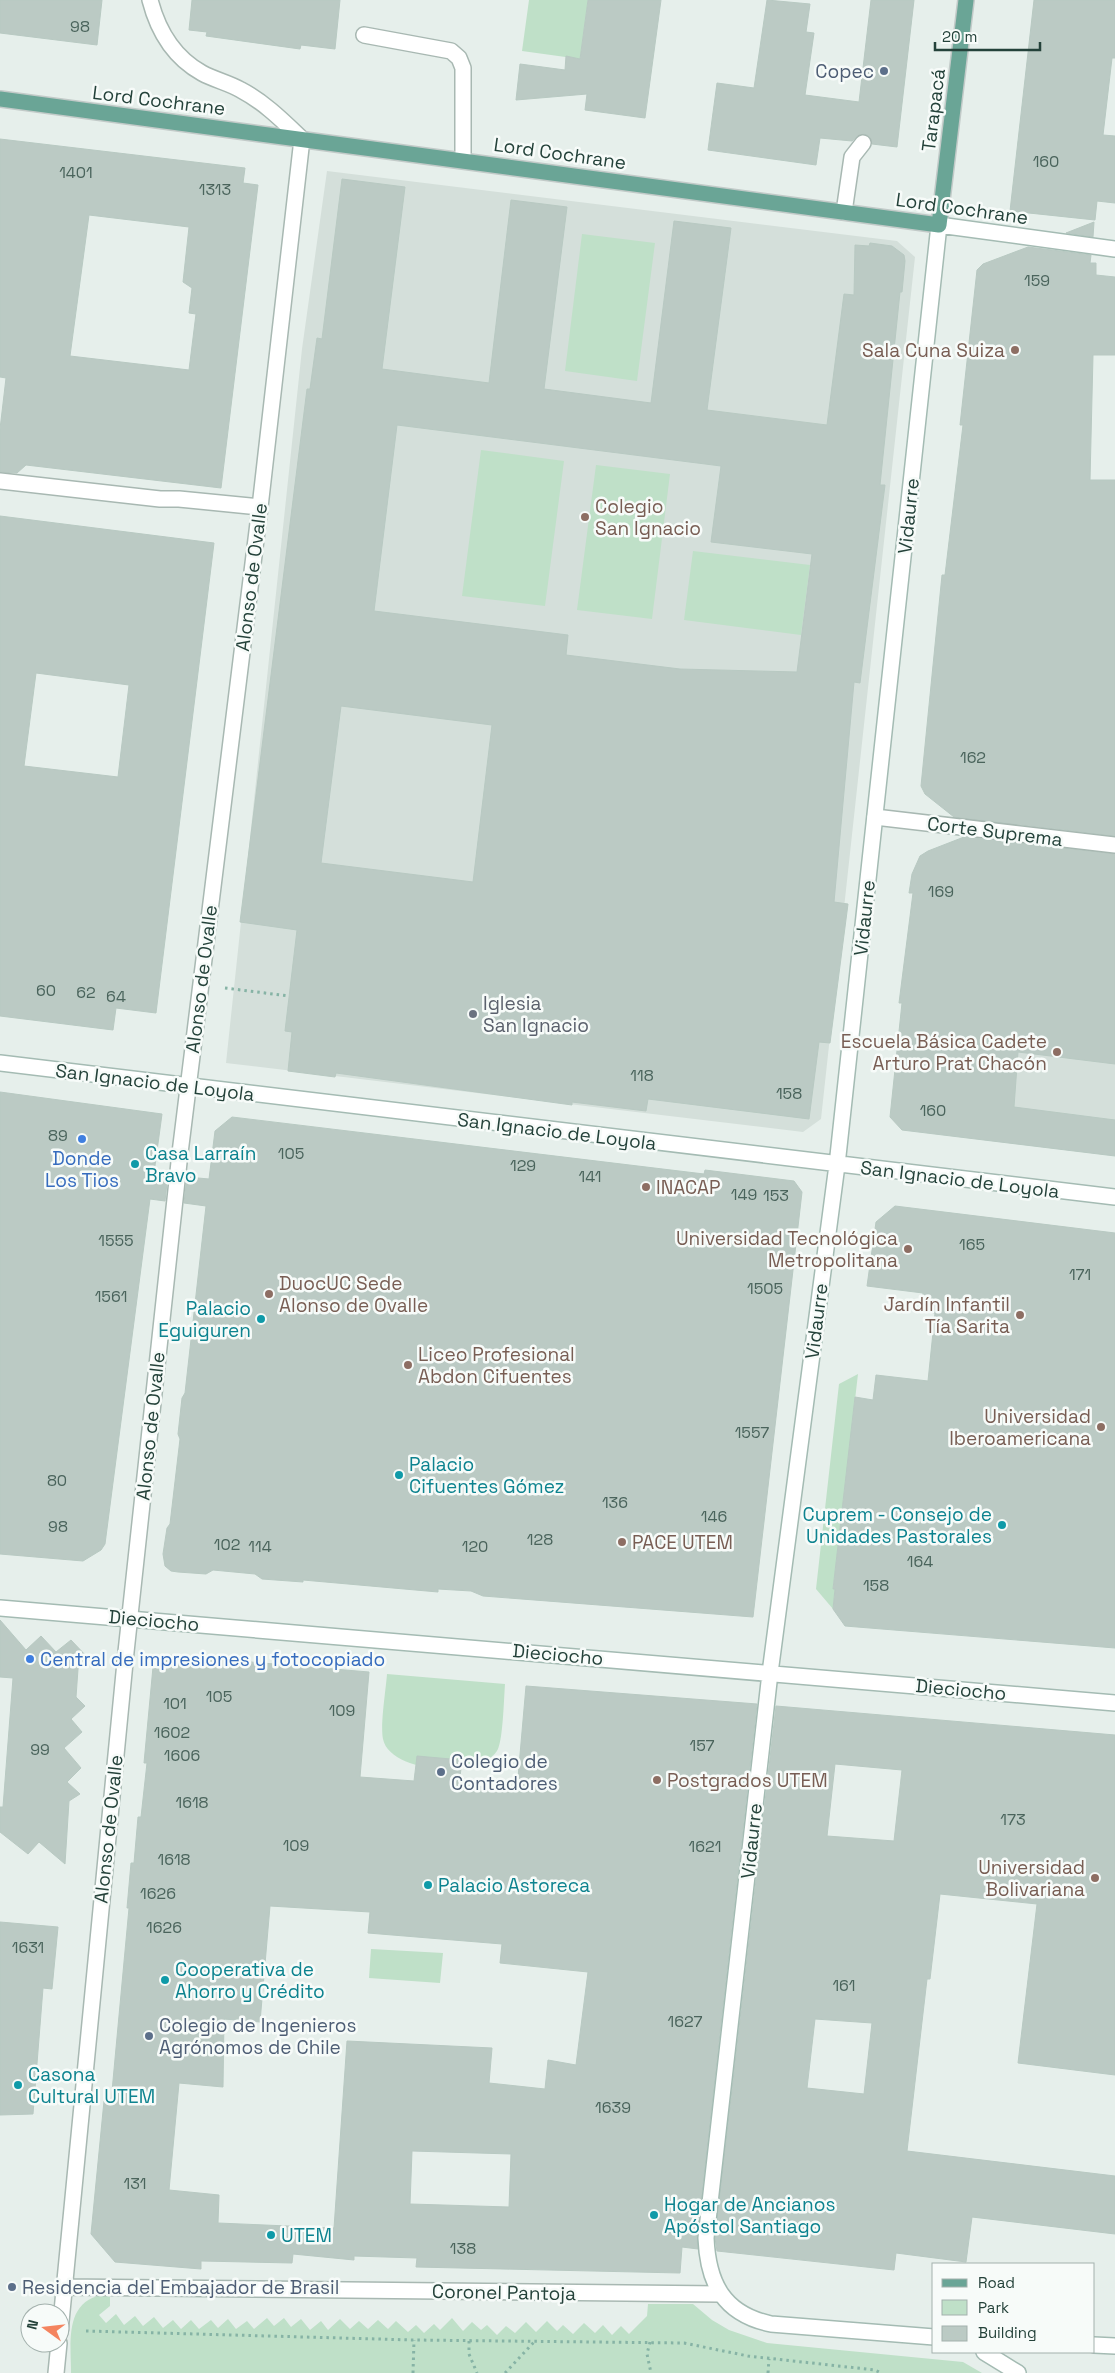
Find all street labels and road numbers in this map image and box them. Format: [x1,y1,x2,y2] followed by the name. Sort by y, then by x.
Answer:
[916,67,951,153] street label: Tarapacá
[91,80,227,121] street label: Lord Cochrane
[492,132,628,175] street label: Lord Cochrane
[894,187,1030,230] street label: Lord Cochrane
[892,477,925,555] street label: Vidaurre
[230,502,273,653] street label: Alonso de Ovalle
[926,811,1064,852] street label: Corte Suprema
[848,879,881,957] street label: Vidaurre
[180,904,223,1055] street label: Alonso de Ovalle
[54,1058,256,1107] street label: San Ignacio de Loyola
[456,1107,658,1156] street label: San Ignacio de Loyola
[859,1155,1061,1204] street label: San Ignacio de Loyola
[799,1282,834,1360] street label: Vidaurre
[130,1351,171,1502] street label: Alonso de Ovalle
[108,1604,200,1637] street label: Dieciocho
[512,1638,604,1671] street label: Dieciocho
[915,1673,1007,1706] street label: Dieciocho
[88,1754,129,1905] street label: Alonso de Ovalle
[735,1802,768,1880] street label: Vidaurre
[432,2279,576,2306] street label: Coronel Pantoja

